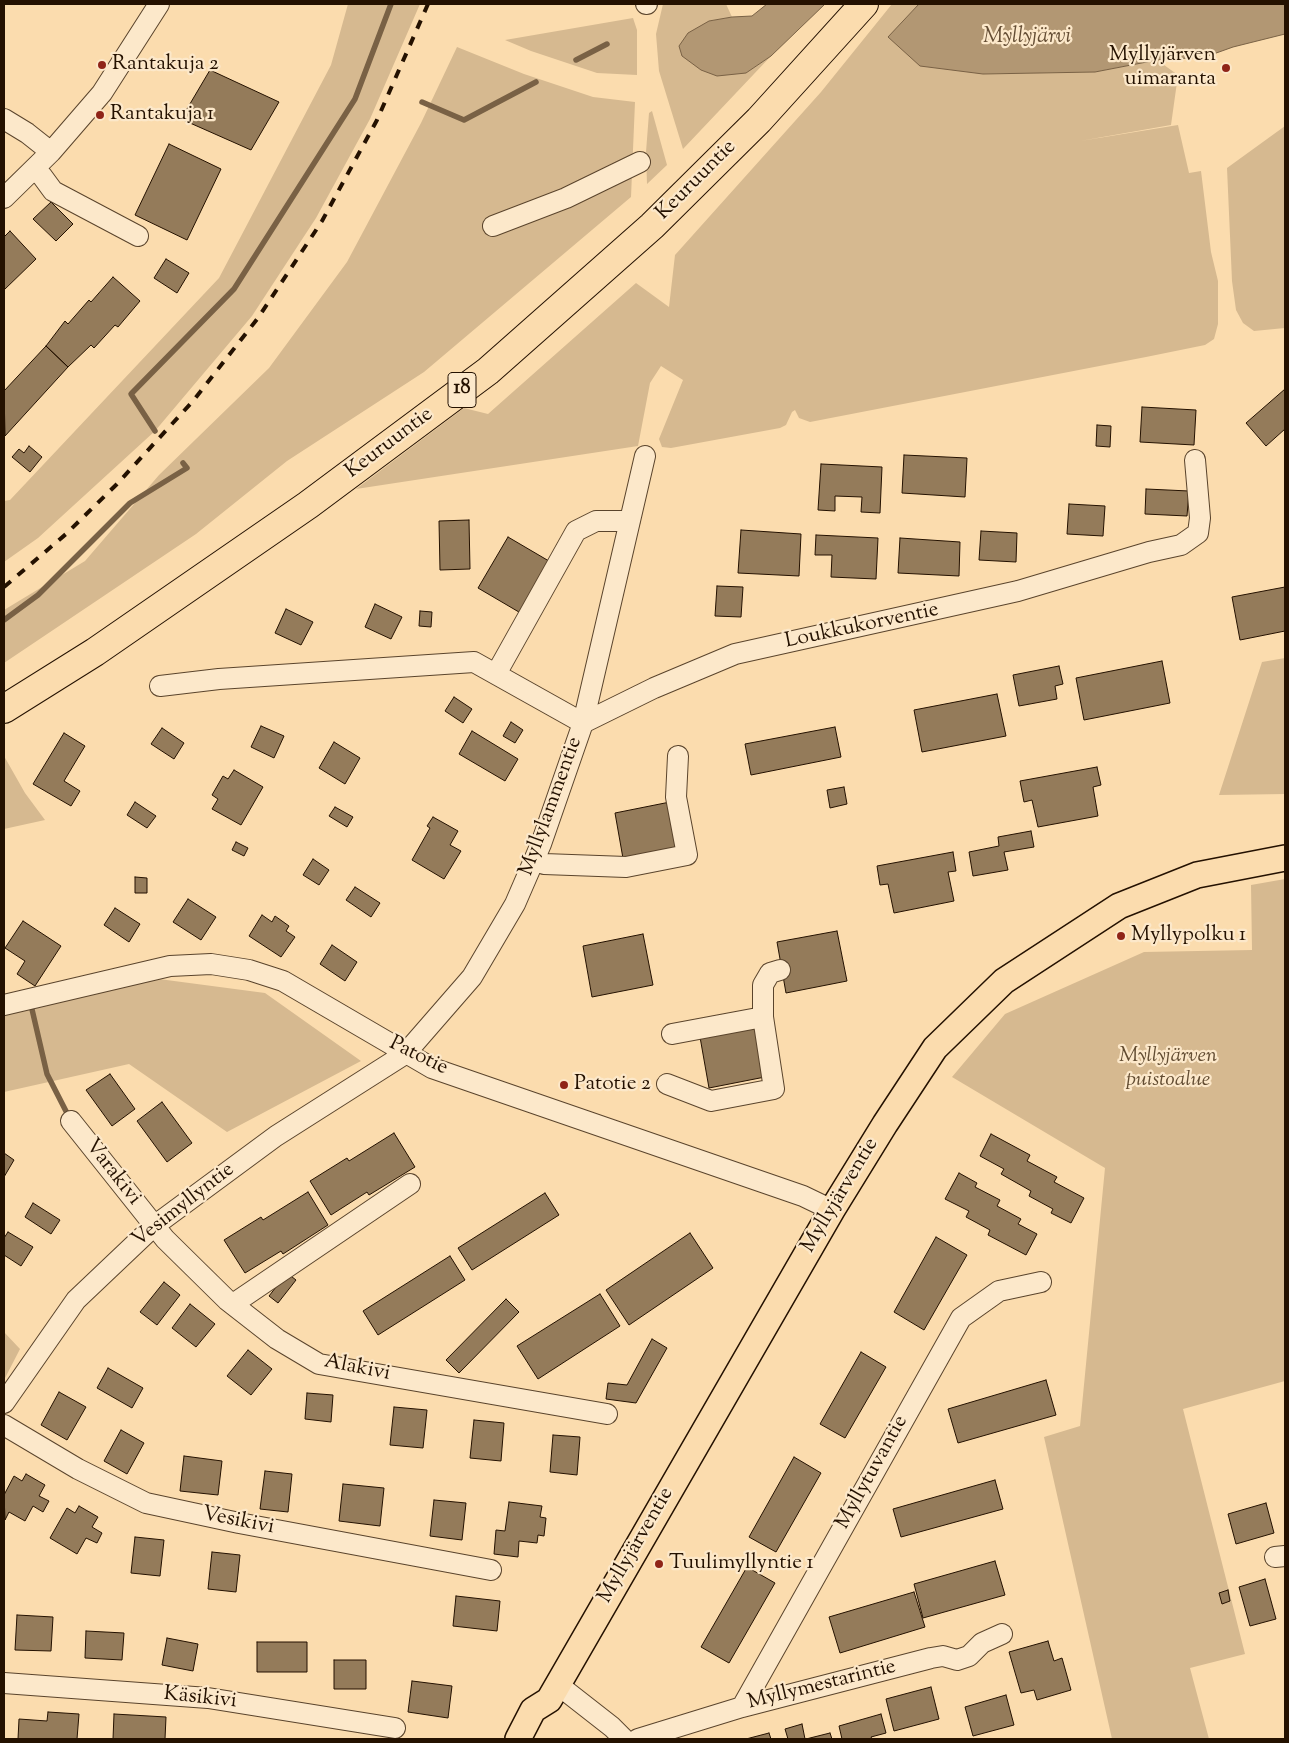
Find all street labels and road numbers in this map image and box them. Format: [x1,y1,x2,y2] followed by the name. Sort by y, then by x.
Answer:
[652,136,742,226] street label: Keuruuntie
[448,372,476,408] road number: 18
[341,403,439,485] street label: Keuruuntie
[783,598,941,656] street label: Loukkukorventie
[515,734,589,880] street label: Myllylammentie
[384,1032,452,1082] street label: Patotie
[797,1134,885,1258] street label: Myllyjärventie
[78,1135,146,1211] street label: Varakivi
[128,1158,240,1254] street label: Vesimyllyntie
[322,1350,392,1388] street label: Alakivi
[831,1412,915,1534] street label: Myllytuvantie
[594,1484,680,1608] street label: Myllyjärventie
[200,1503,276,1541] street label: Vesikivi
[745,1655,899,1717] street label: Myllymestarintie
[162,1683,238,1715] street label: Käsikivi

